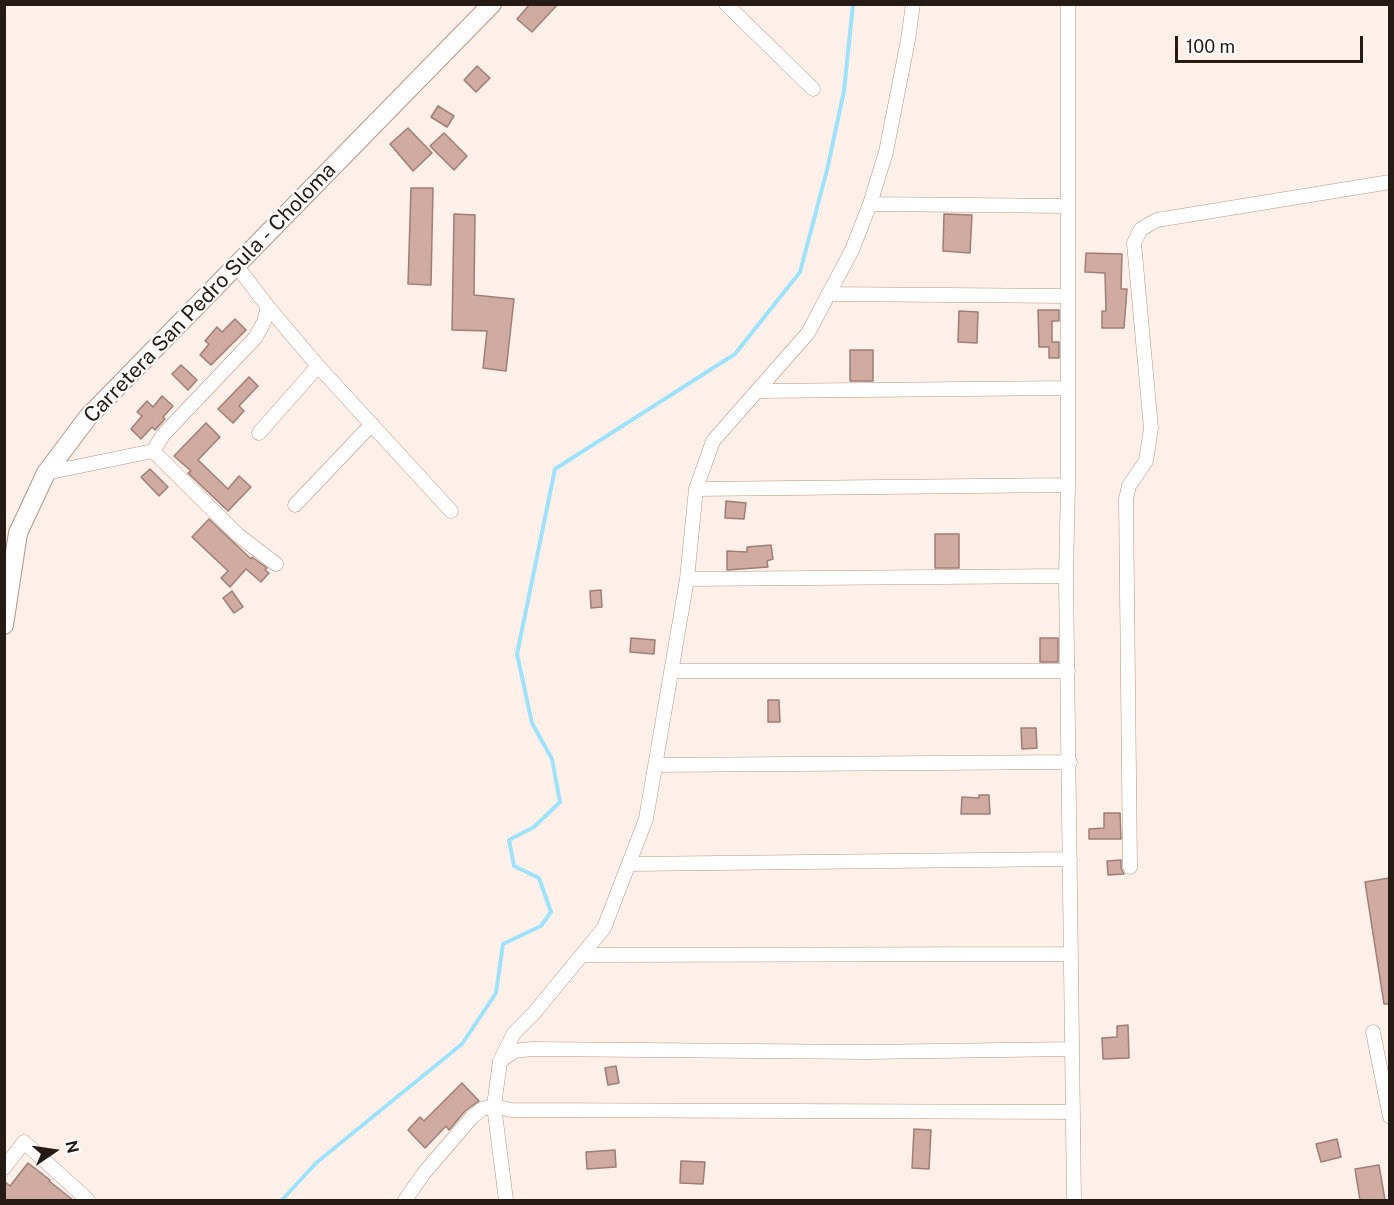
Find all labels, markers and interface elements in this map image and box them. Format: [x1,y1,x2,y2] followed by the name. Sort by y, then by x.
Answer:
[1178,24,1366,62] scale bar
[1186,36,1235,57] text: 100 m
[79,158,341,428] street label: Carretera San Pedro Sula - Choloma
[24,1121,84,1181] north arrow
[61,1139,83,1155] text: N

